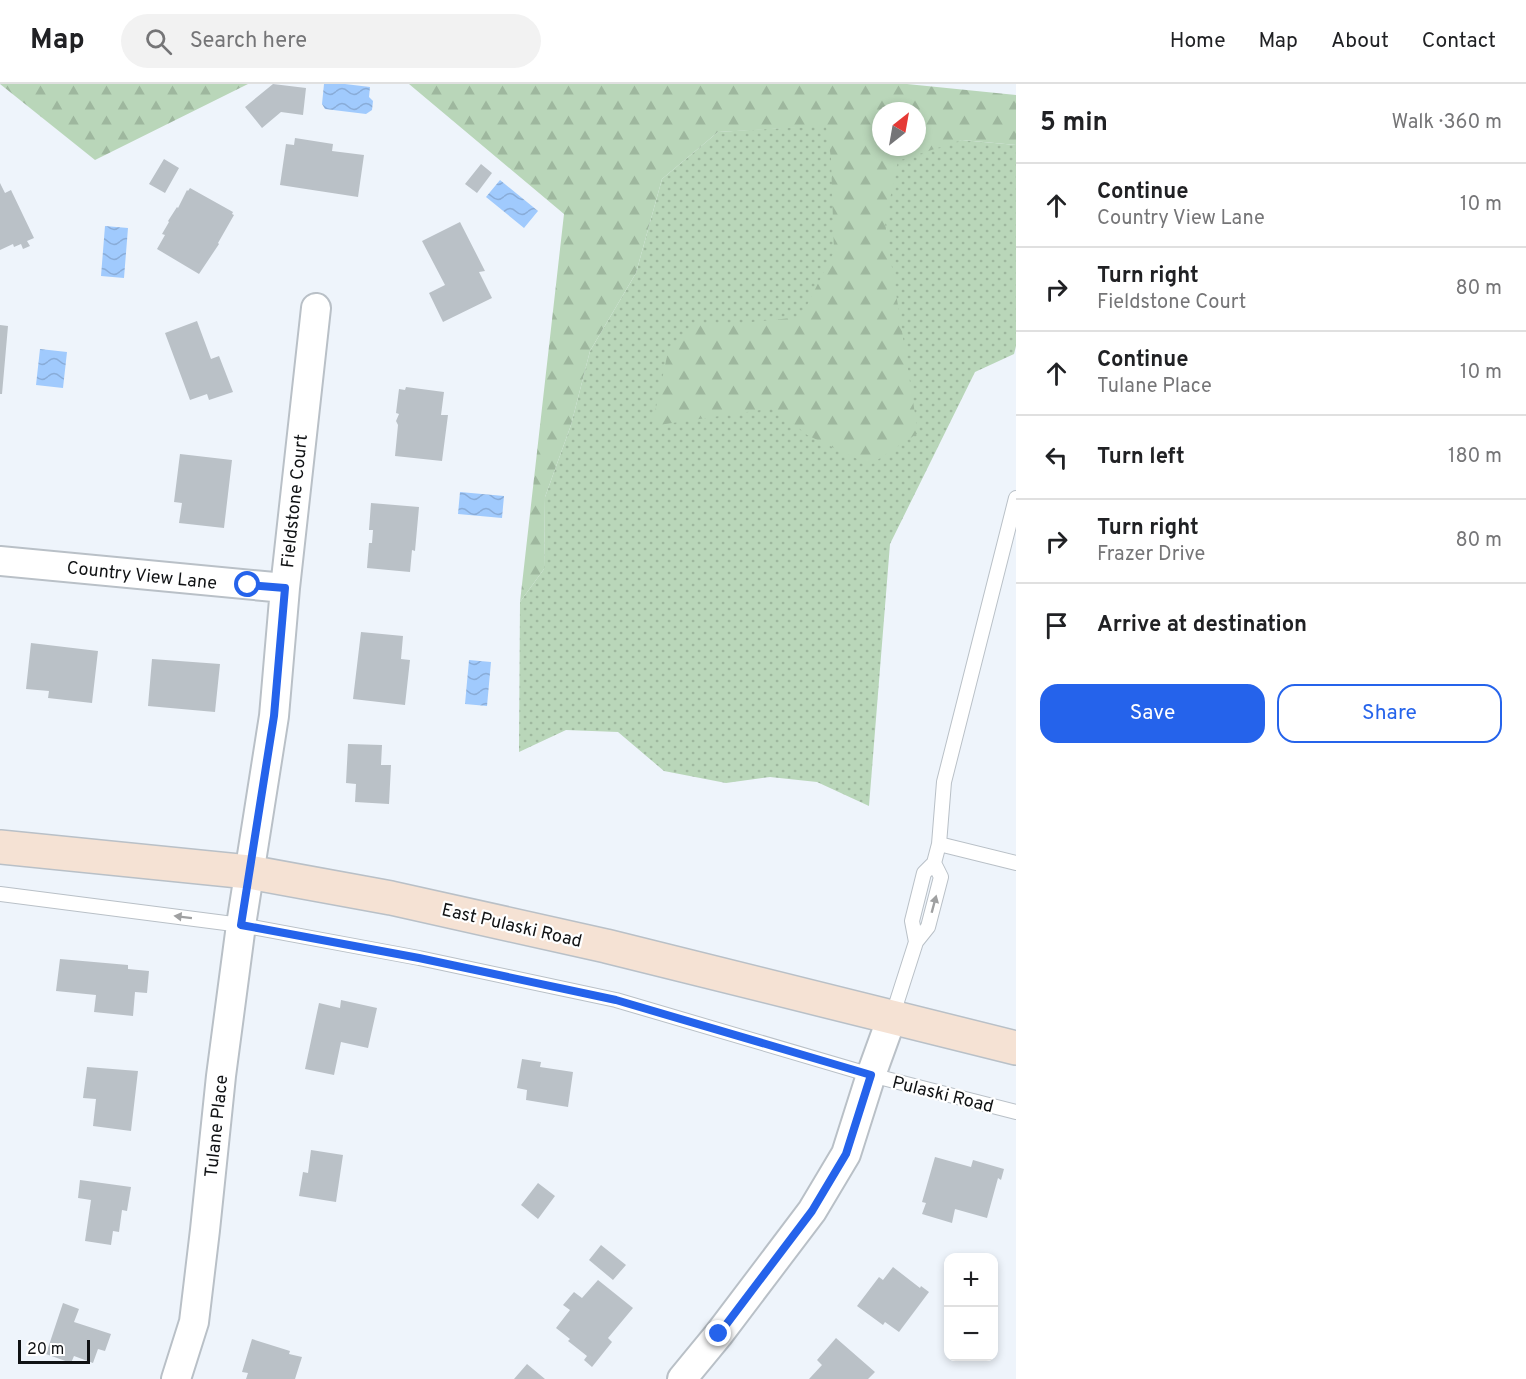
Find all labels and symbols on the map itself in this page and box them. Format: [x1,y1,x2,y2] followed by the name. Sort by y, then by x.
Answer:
[872,102,926,156] north arrow
[277,433,314,569] street label: Fieldstone Court
[66,557,218,596] street label: Country View Lane
[234,571,260,597] route start
[930,895,940,913] one-way arrow
[439,899,584,954] street label: East Pulaski Road
[173,913,192,922] one-way arrow
[889,1072,996,1119] street label: Pulaski Road
[201,1074,234,1179] street label: Tulane Place
[705,1320,731,1346] route end
[18,1337,90,1364] scale bar

